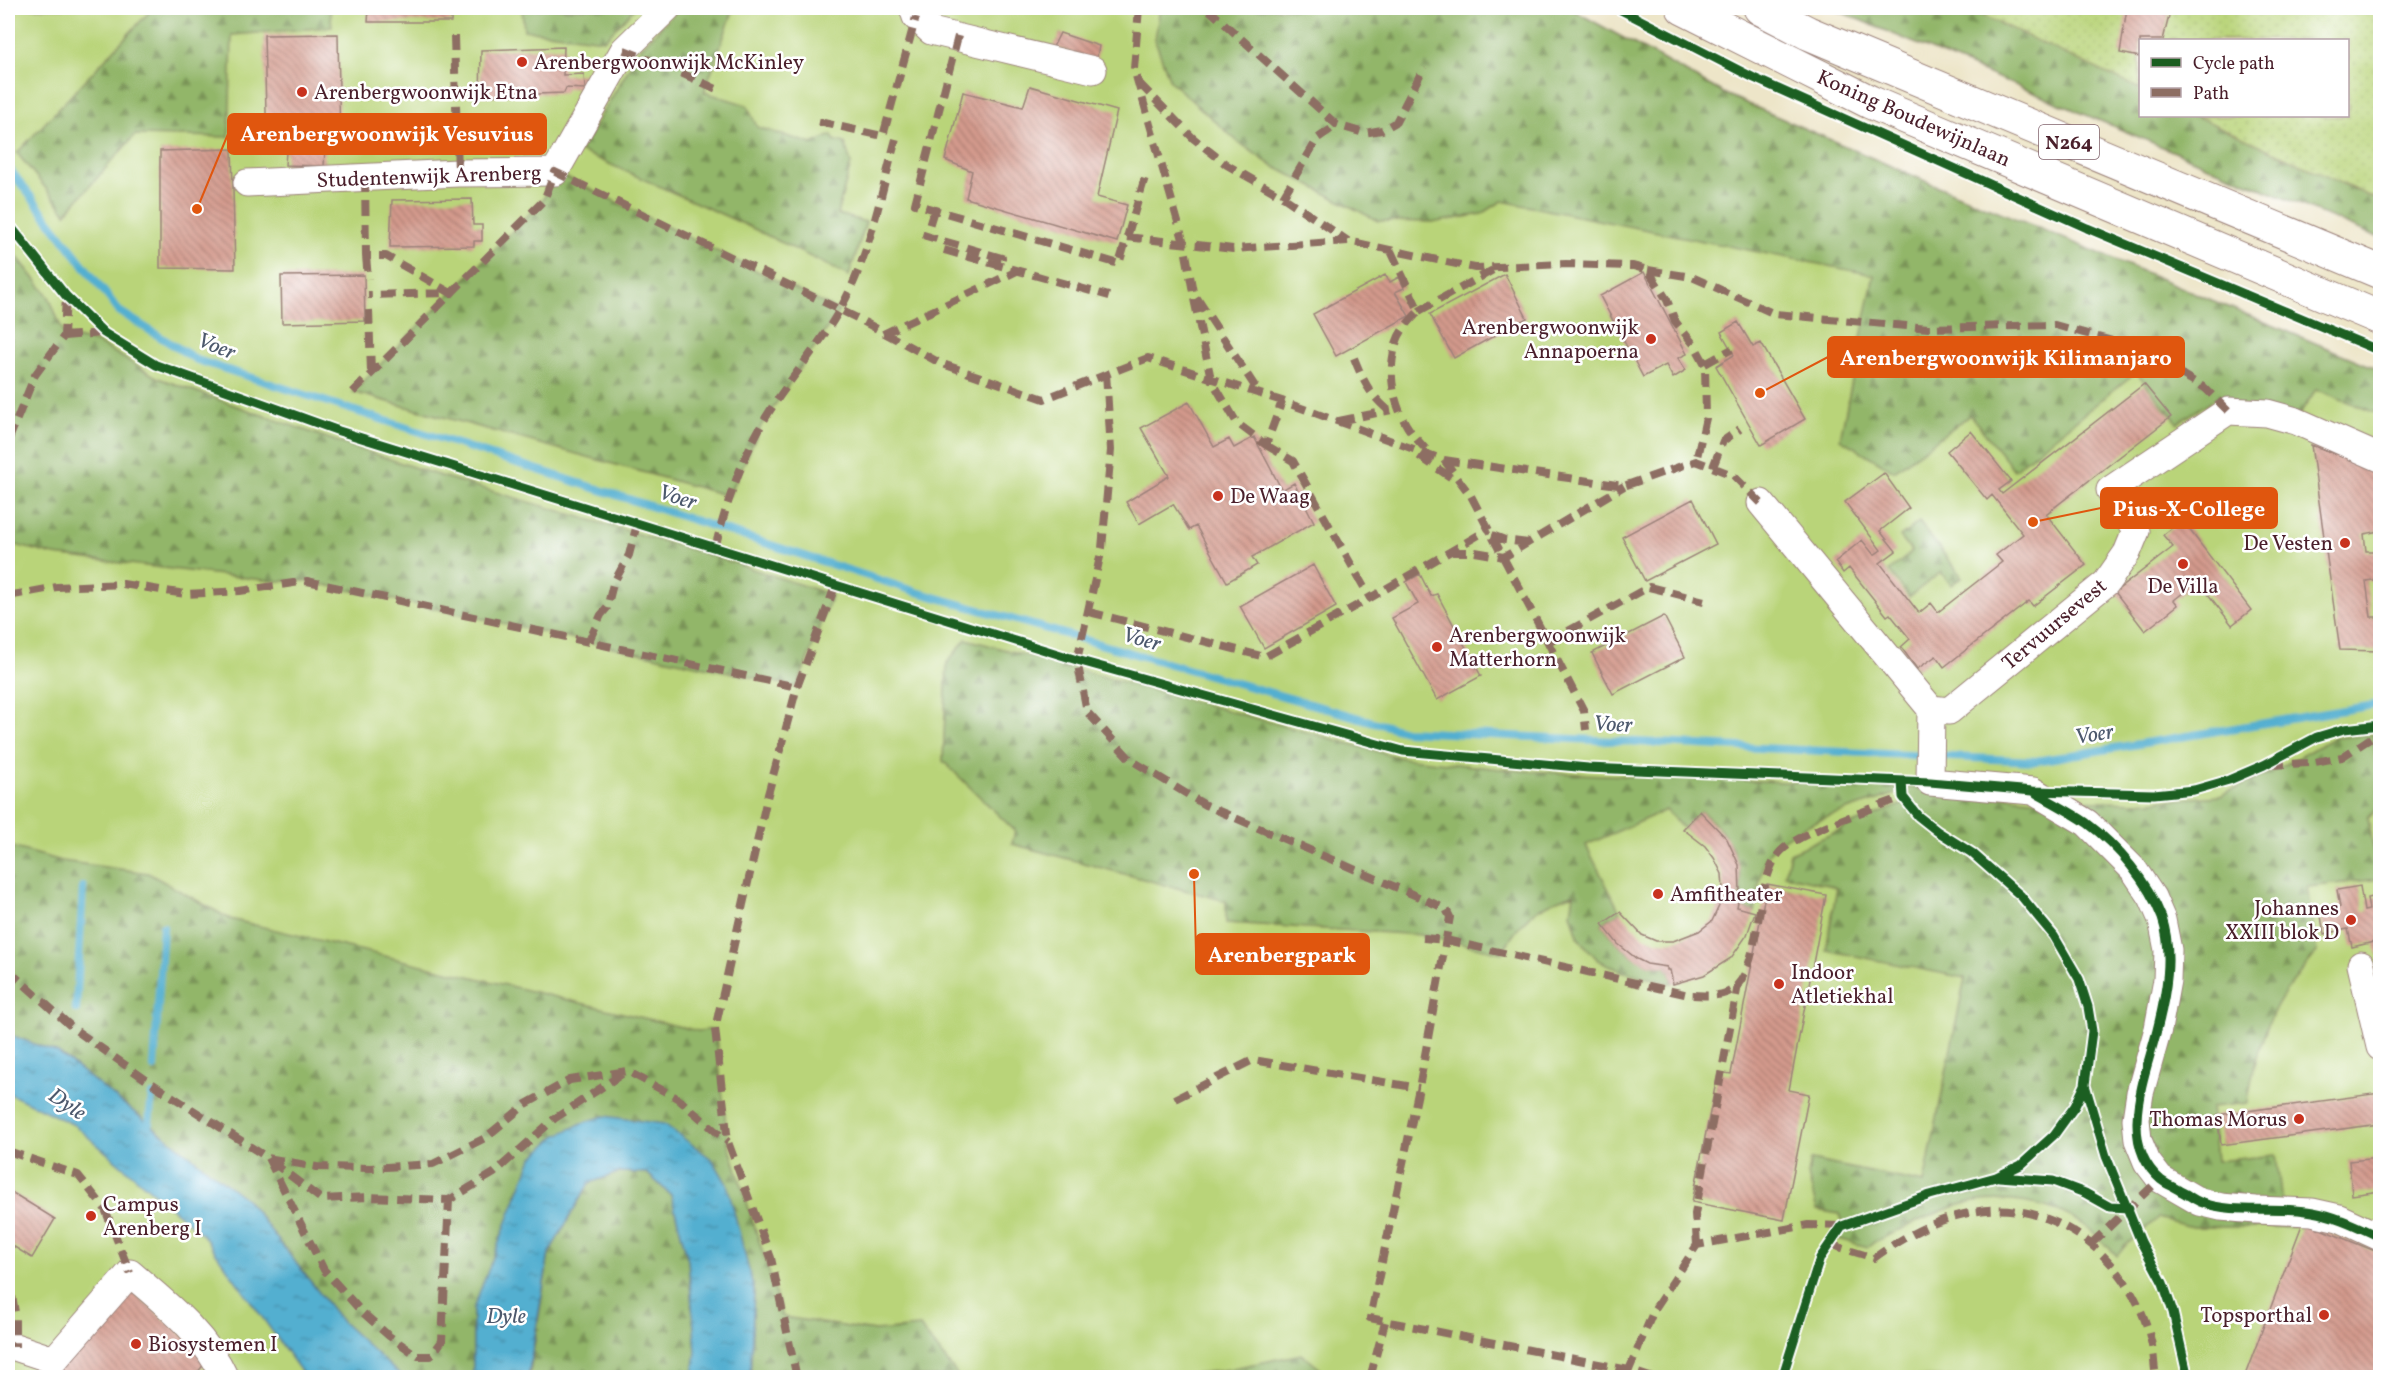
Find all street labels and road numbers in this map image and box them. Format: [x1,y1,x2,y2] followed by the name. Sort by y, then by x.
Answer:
[1812,64,2015,175] street label: Koning Boudewijnlaan
[2039,125,2099,159] road number: N264
[316,159,542,196] street label: Studentenwijk Arenberg
[1996,573,2114,678] street label: Tervuursevest

